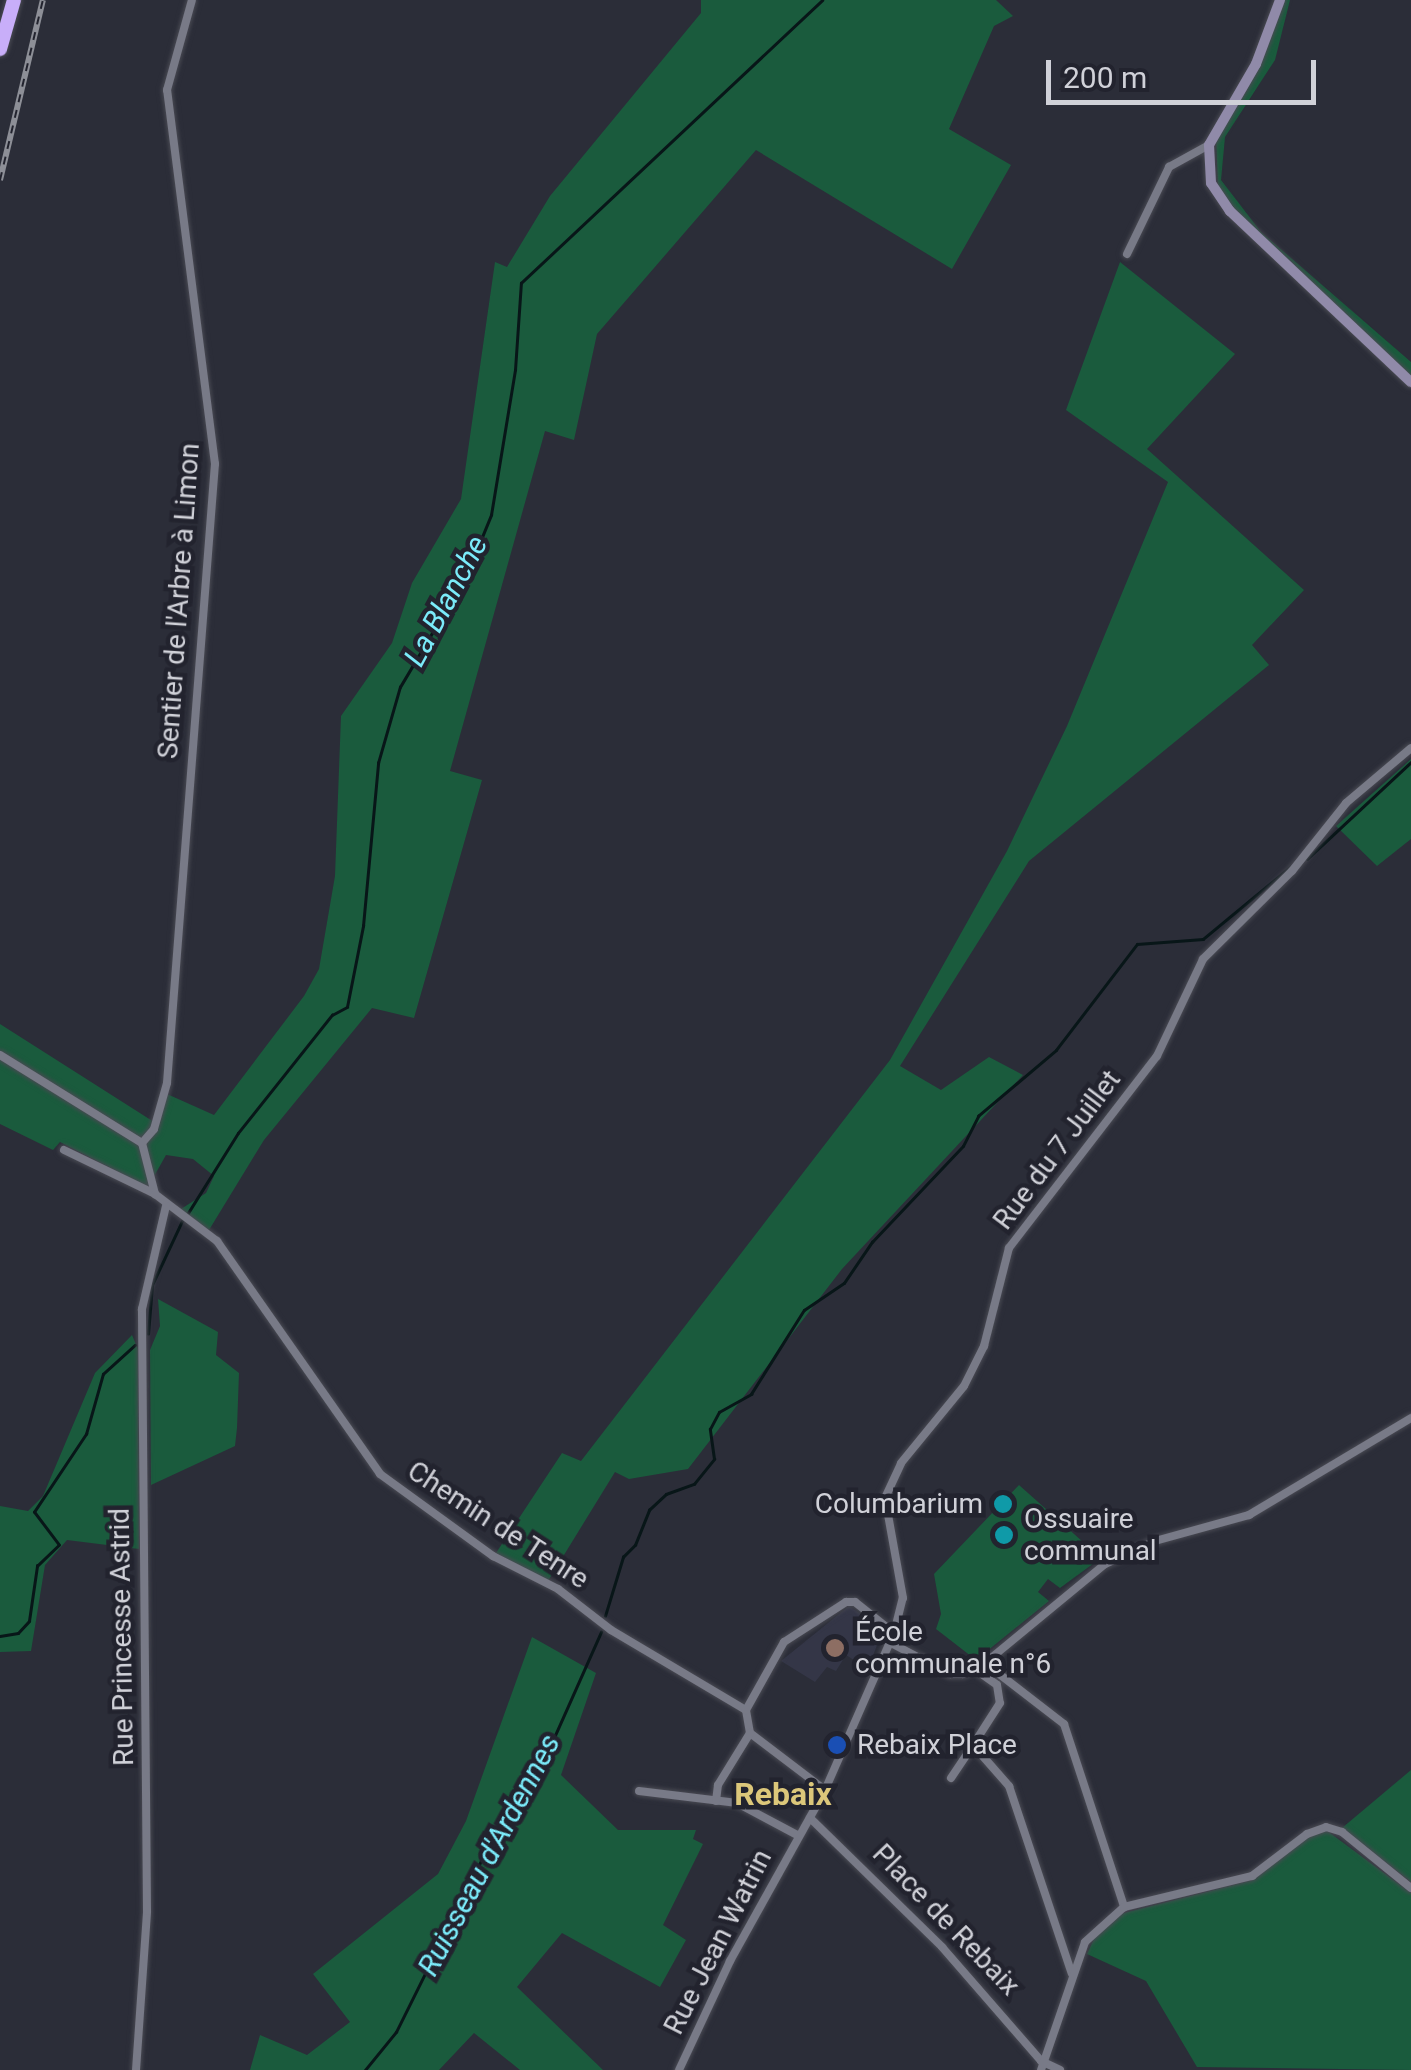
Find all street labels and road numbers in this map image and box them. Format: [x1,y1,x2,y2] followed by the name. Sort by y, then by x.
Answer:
[151,442,207,760] street label: Sentier de l'Arbre à Limon
[986,1064,1128,1236] street label: Rue du 7 Juillet
[401,1454,595,1596] street label: Chemin de Tenre
[103,1508,141,1766] street label: Rue Princesse Astrid
[865,1837,1027,2003] street label: Place de Rebaix
[657,1844,779,2040] street label: Rue Jean Watrin

